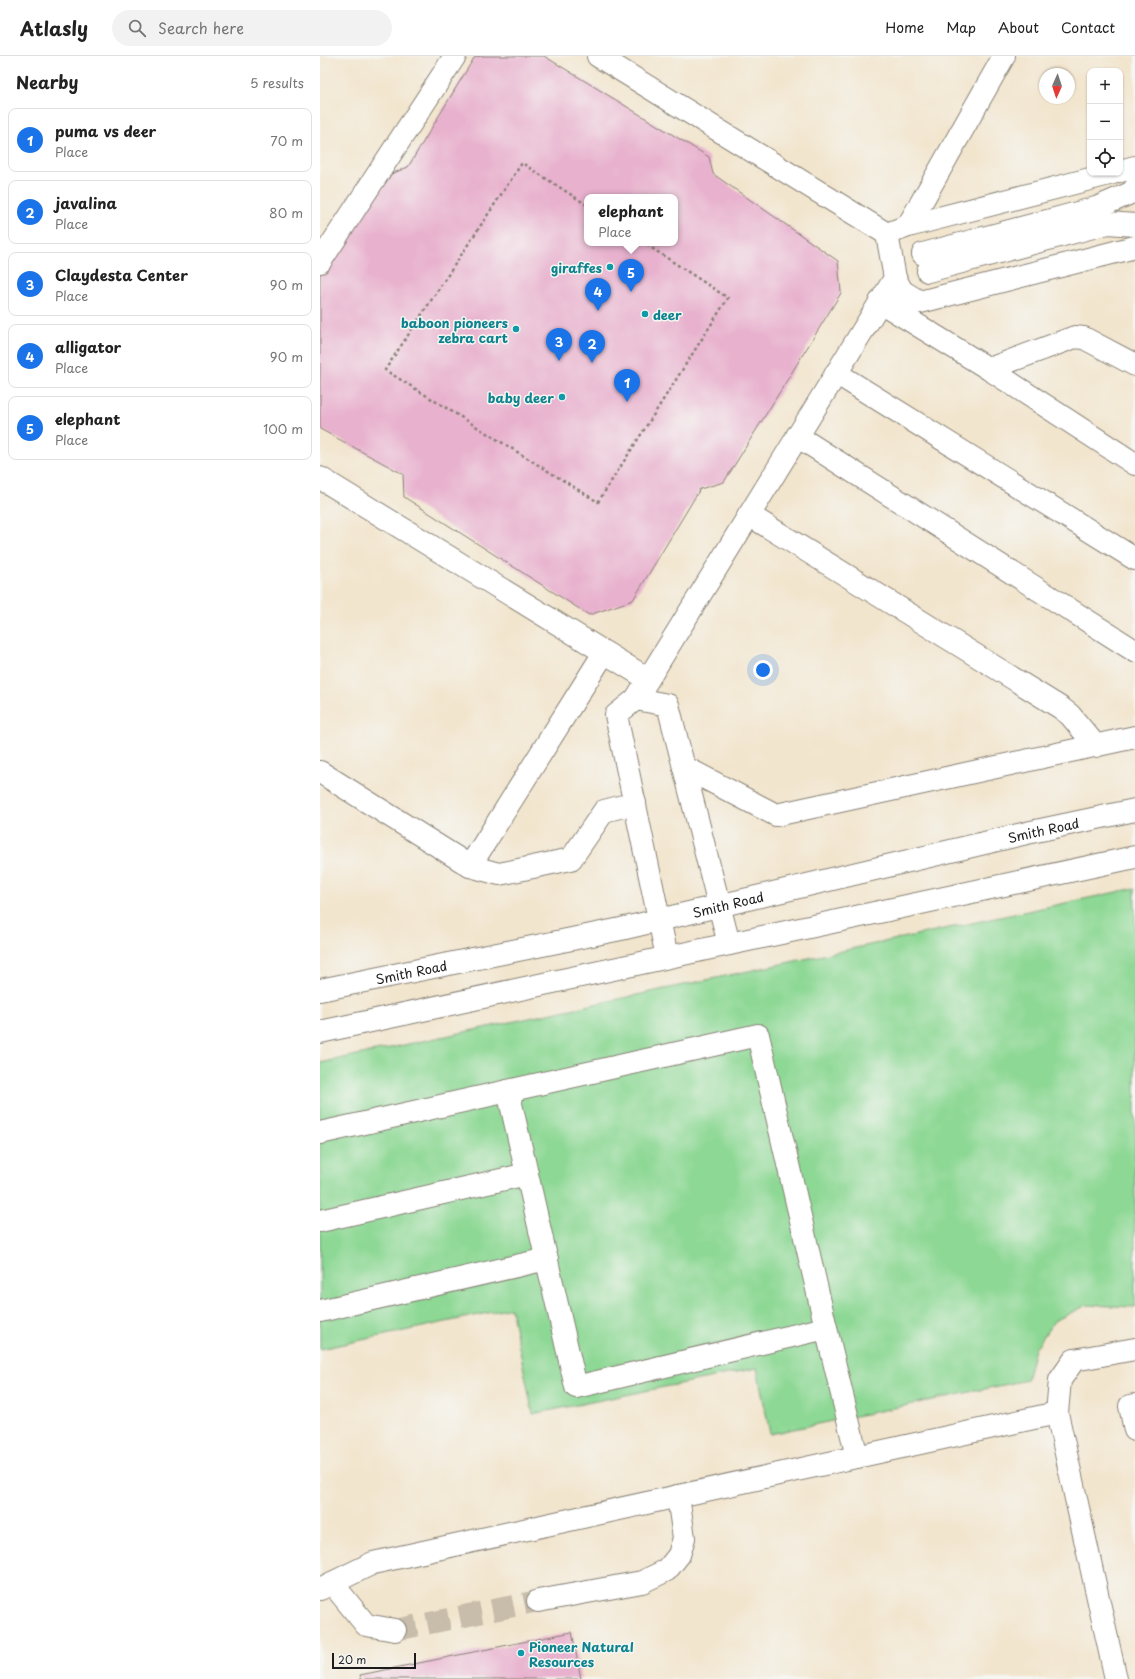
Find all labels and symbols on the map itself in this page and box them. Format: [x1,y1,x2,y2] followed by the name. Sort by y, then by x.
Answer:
[1039,68,1075,104] north arrow
[551,258,602,277] place label: giraffes
[618,259,644,292] pin: 5
[605,262,615,272] marker: giraffes
[585,278,611,311] pin: 4
[653,305,682,324] place label: deer
[640,309,650,319] marker: deer
[401,313,508,347] place label: baboon pioneers zebra cart
[511,324,521,334] marker: baboon pioneers zebra cart
[546,328,572,361] pin: 3
[579,330,605,363] pin: 2
[614,369,640,402] pin: 1
[488,388,554,407] place label: baby deer
[557,392,567,402] marker: baby deer
[753,660,773,680] your location
[1006,813,1081,847] street label: Smith Road
[690,886,765,921] street label: Smith Road
[374,955,449,988] street label: Smith Road
[529,1637,634,1671] place label: Pioneer Natural Resources
[516,1648,526,1658] marker: Pioneer Natural Resources
[332,1651,416,1670] scale bar

